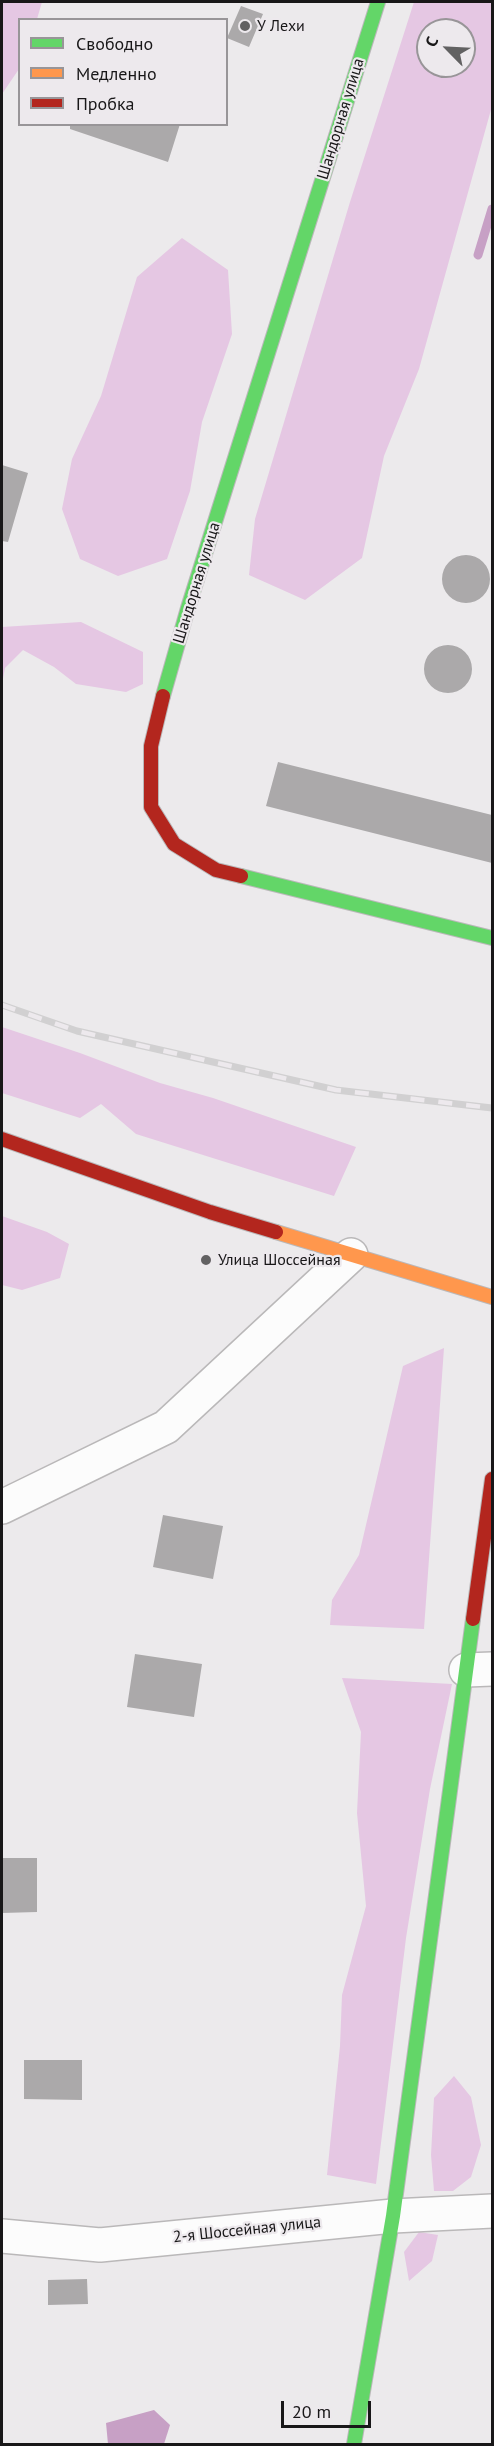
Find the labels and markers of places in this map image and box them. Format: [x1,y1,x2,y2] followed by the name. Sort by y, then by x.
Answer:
[257,16,305,36] place label: У Лехи
[238,19,252,33] marker: У Лехи
[218,1250,341,1270] place label: Улица Шоссейная
[199,1253,213,1267] marker: Улица Шоссейная

